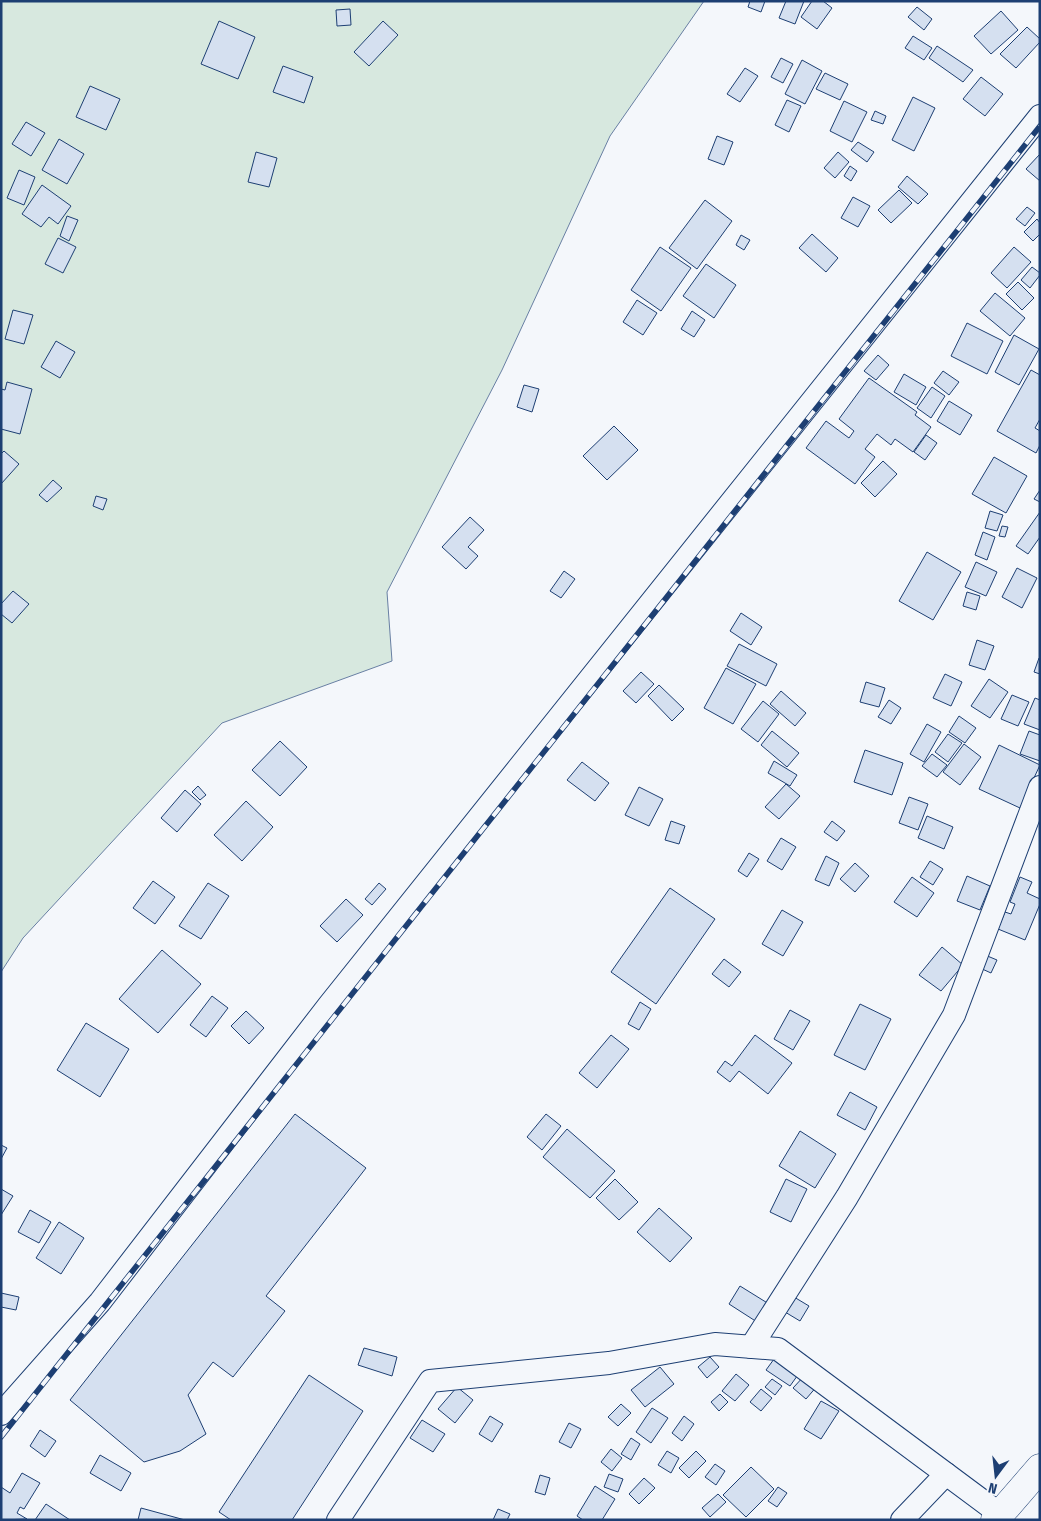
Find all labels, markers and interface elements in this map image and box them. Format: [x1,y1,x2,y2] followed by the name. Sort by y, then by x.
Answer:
[971,1451,1021,1501] north arrow
[987,1479,999,1497] text: N

